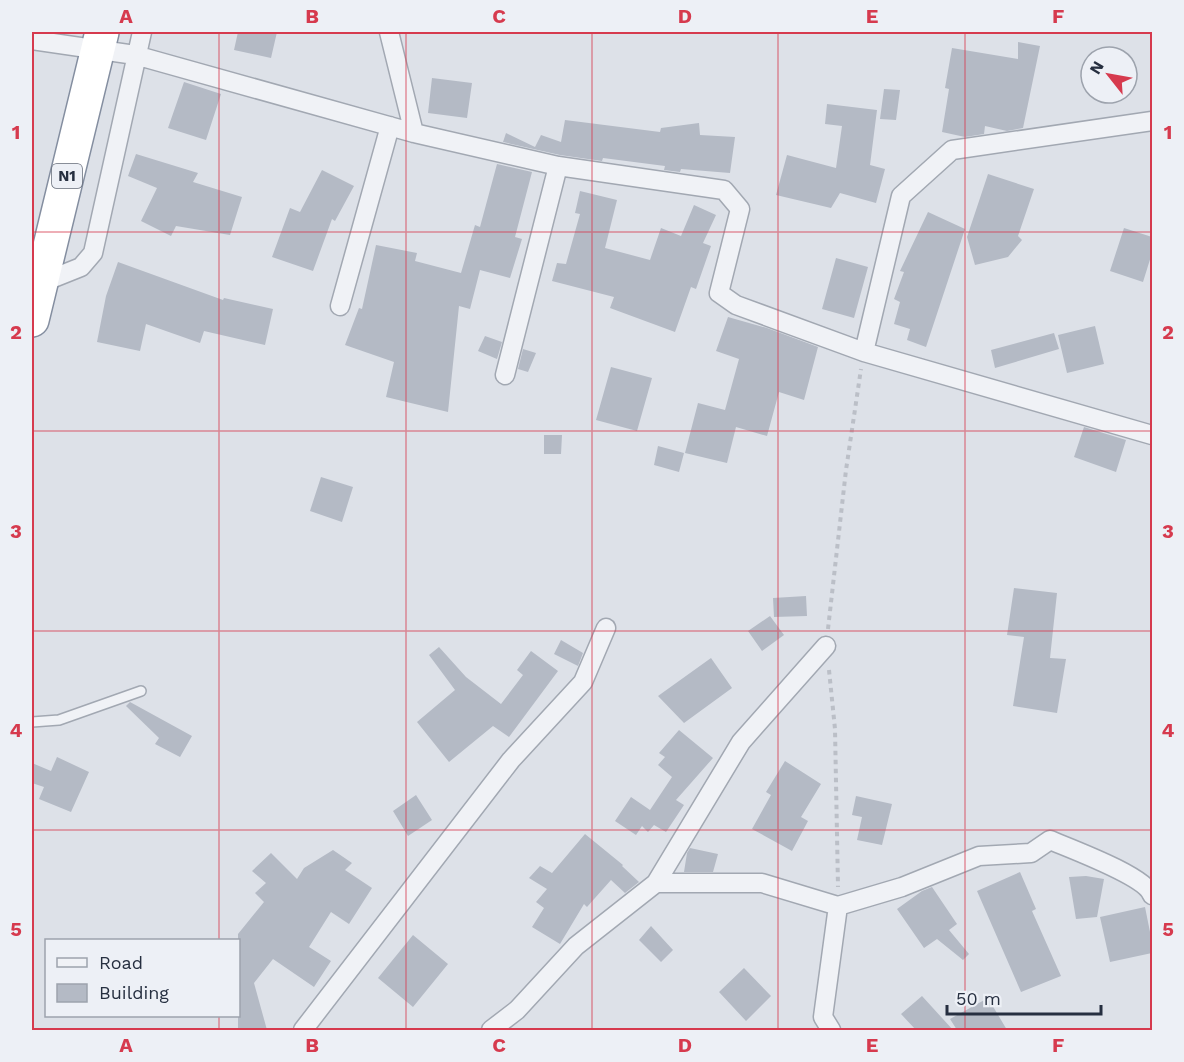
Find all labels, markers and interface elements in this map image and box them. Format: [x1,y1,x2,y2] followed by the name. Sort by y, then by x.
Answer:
[119,4,133,28] text: A
[305,4,319,28] text: B
[492,4,506,28] text: C
[678,4,692,28] text: D
[866,4,878,28] text: E
[1052,4,1064,28] text: F
[1079,45,1139,105] north arrow
[1085,58,1108,78] text: N
[12,120,20,144] text: 1
[1164,120,1172,144] text: 1
[52,164,82,188] road number: N1
[10,320,22,344] text: 2
[1162,320,1174,344] text: 2
[10,519,22,543] text: 3
[1162,519,1174,543] text: 3
[10,718,23,742] text: 4
[1162,718,1175,742] text: 4
[10,917,22,941] text: 5
[1162,917,1174,941] text: 5
[45,939,240,1017] legend
[99,952,143,973] text: Road
[947,978,1102,1016] scale bar
[99,982,169,1003] text: Building
[956,988,1001,1009] text: 50 m
[119,1033,133,1057] text: A
[305,1033,319,1057] text: B
[492,1033,506,1057] text: C
[678,1033,692,1057] text: D
[866,1033,878,1057] text: E
[1052,1033,1064,1057] text: F

